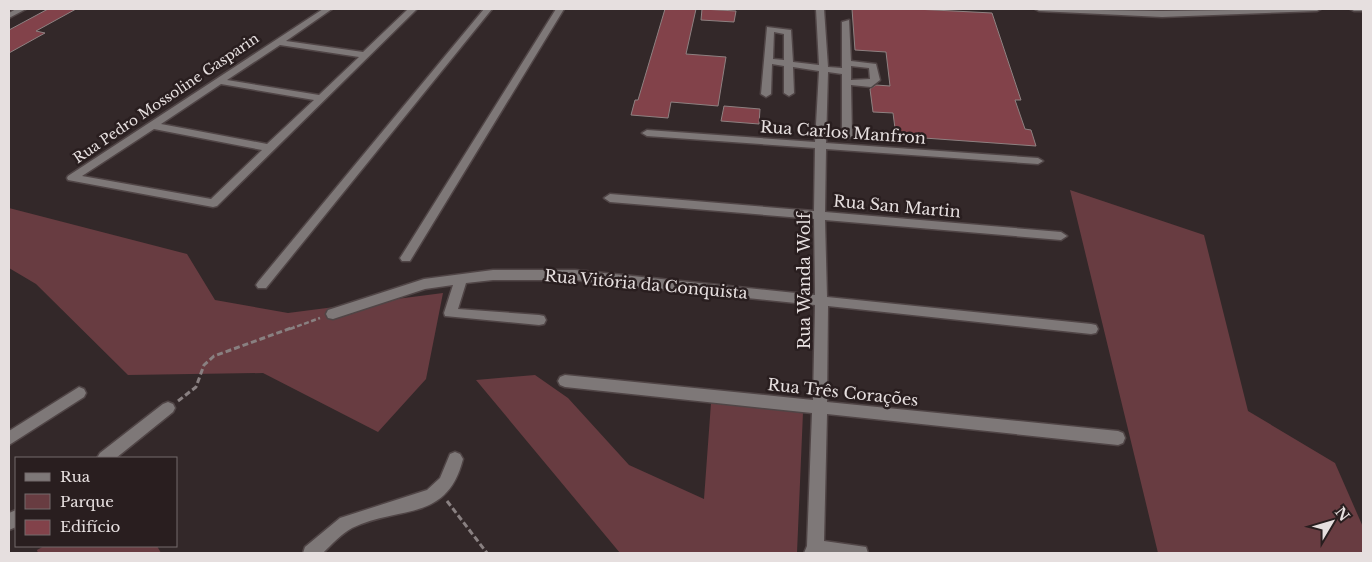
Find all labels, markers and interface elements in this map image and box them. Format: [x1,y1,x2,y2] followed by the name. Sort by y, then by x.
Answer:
[70,29,263,167] street label: Rua Pedro Mossoline Gasparin
[759,116,927,148] street label: Rua Carlos Manfron
[832,190,962,222] street label: Rua San Martin
[794,210,814,349] street label: Rua Wanda Wolf
[544,265,749,303] street label: Rua Vitória da Conquista
[767,374,919,410] street label: Rua Três Corações
[15,457,178,547] legend
[60,467,91,486] text: Rua
[60,492,114,511] text: Parque
[1307,497,1357,547] north arrow
[1331,503,1353,525] text: N
[60,517,121,536] text: Edifício

